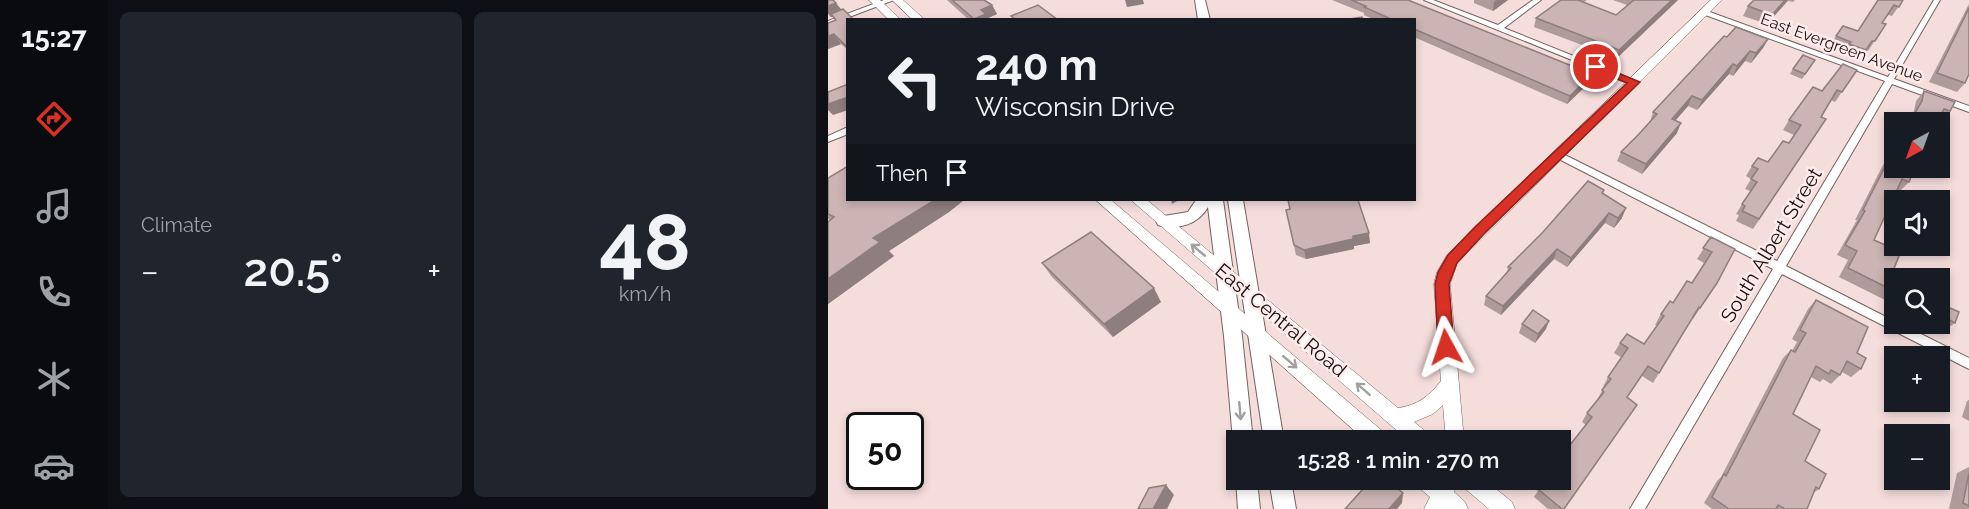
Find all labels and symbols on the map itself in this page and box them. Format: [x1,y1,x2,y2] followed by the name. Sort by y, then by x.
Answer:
[1758,9,1925,86] street label: East Evergreen Avenue
[1570,41,1621,92] pin
[1884,112,1950,178] north arrow
[1715,163,1827,327] street label: South Albert Street
[1190,243,1206,256] one-way arrow
[1210,258,1352,382] street label: East Central Road
[1414,315,1478,379] position arrow
[1282,355,1297,369] one-way arrow
[1356,382,1371,396] one-way arrow
[1235,400,1246,420] one-way arrow
[846,412,924,490] speed limit sign: 50

